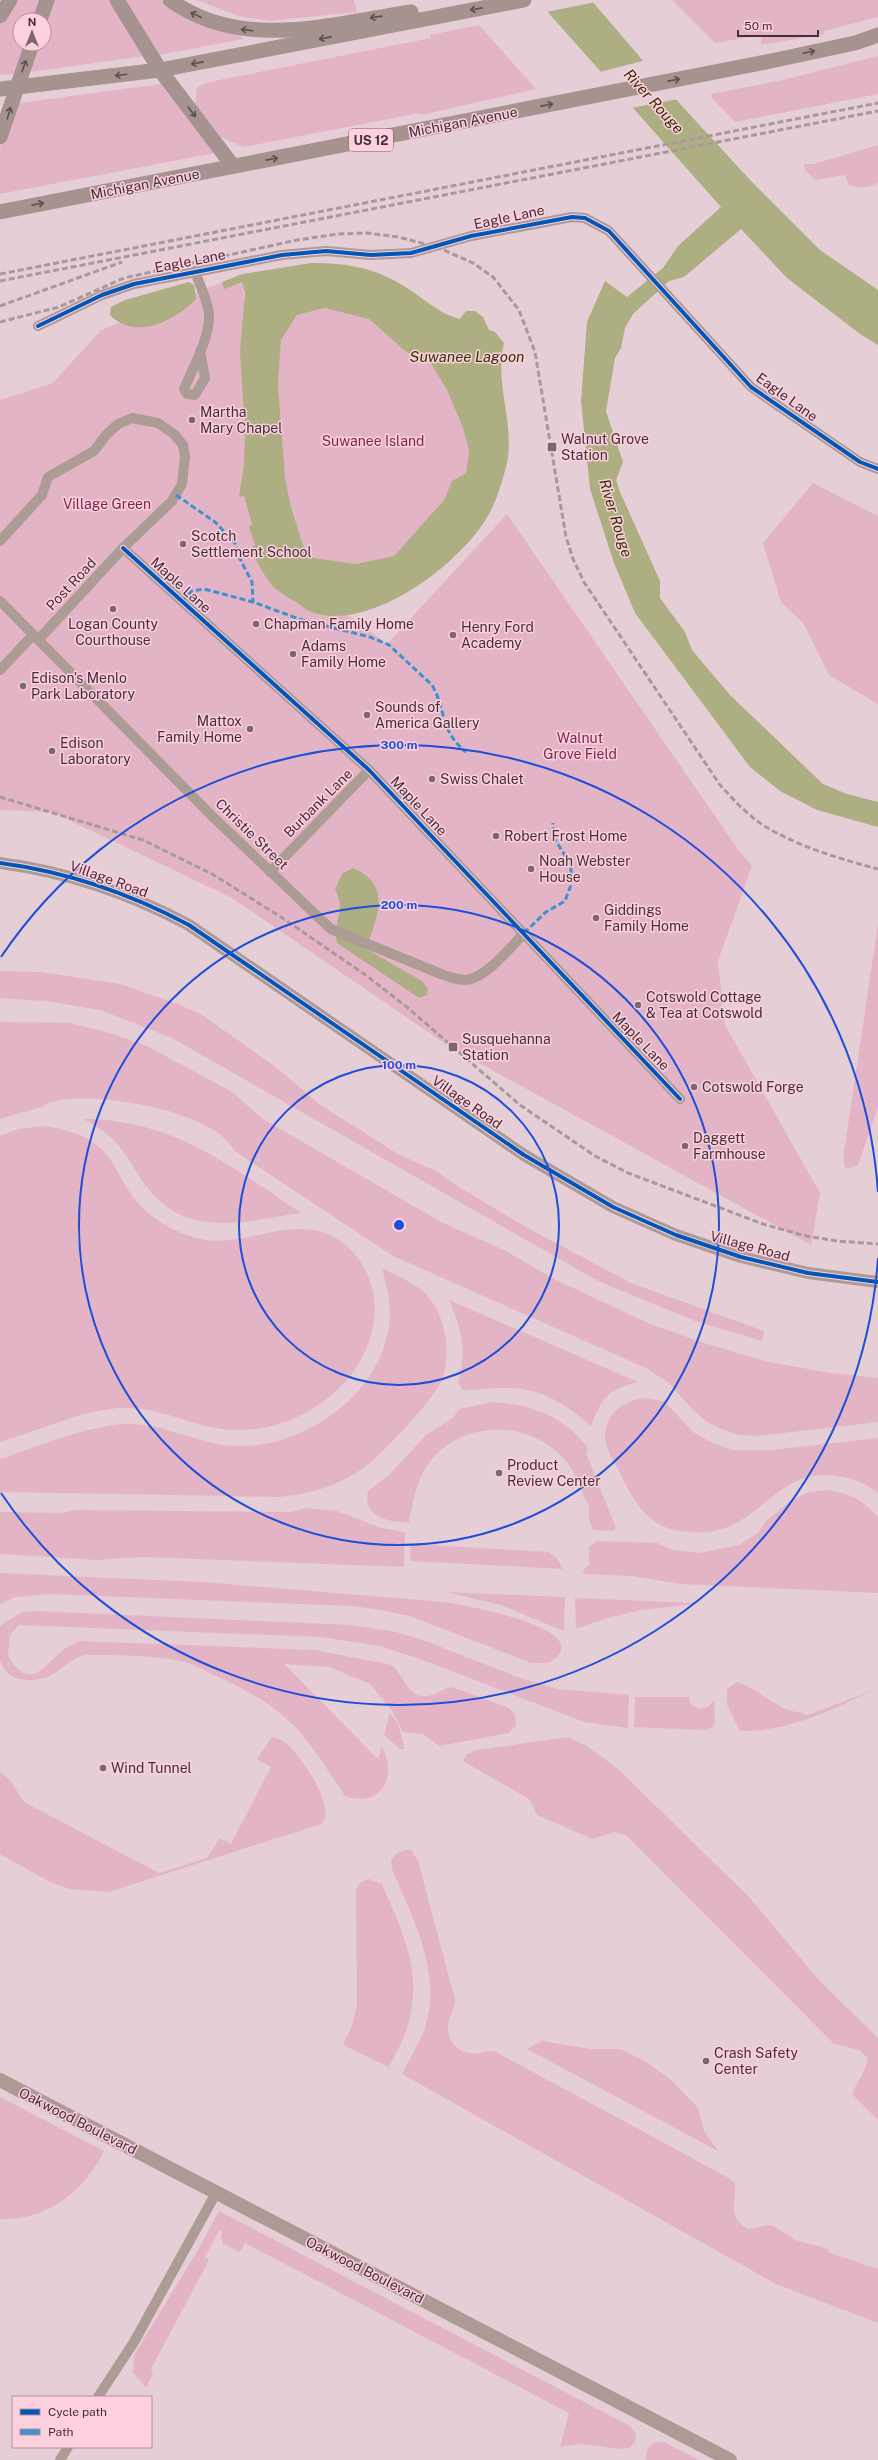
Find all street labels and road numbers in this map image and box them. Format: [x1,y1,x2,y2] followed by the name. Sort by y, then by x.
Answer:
[407,104,519,140] street label: Michigan Avenue
[349,129,393,151] road number: US 12
[89,166,201,202] street label: Michigan Avenue
[472,202,546,232] street label: Eagle Lane
[153,246,227,276] street label: Eagle Lane
[753,369,821,425] street label: Eagle Lane
[148,554,214,616] street label: Maple Lane
[43,555,99,613] street label: Post Road
[281,765,356,840] street label: Burbank Lane
[388,773,451,839] street label: Maple Lane
[212,795,292,873] street label: Christie Street
[68,857,150,901] street label: Village Road
[609,1008,673,1074] street label: Maple Lane
[429,1072,505,1132] street label: Village Road
[708,1228,792,1264] street label: Village Road
[17,2084,139,2158] street label: Oakwood Boulevard
[304,2233,426,2307] street label: Oakwood Boulevard

